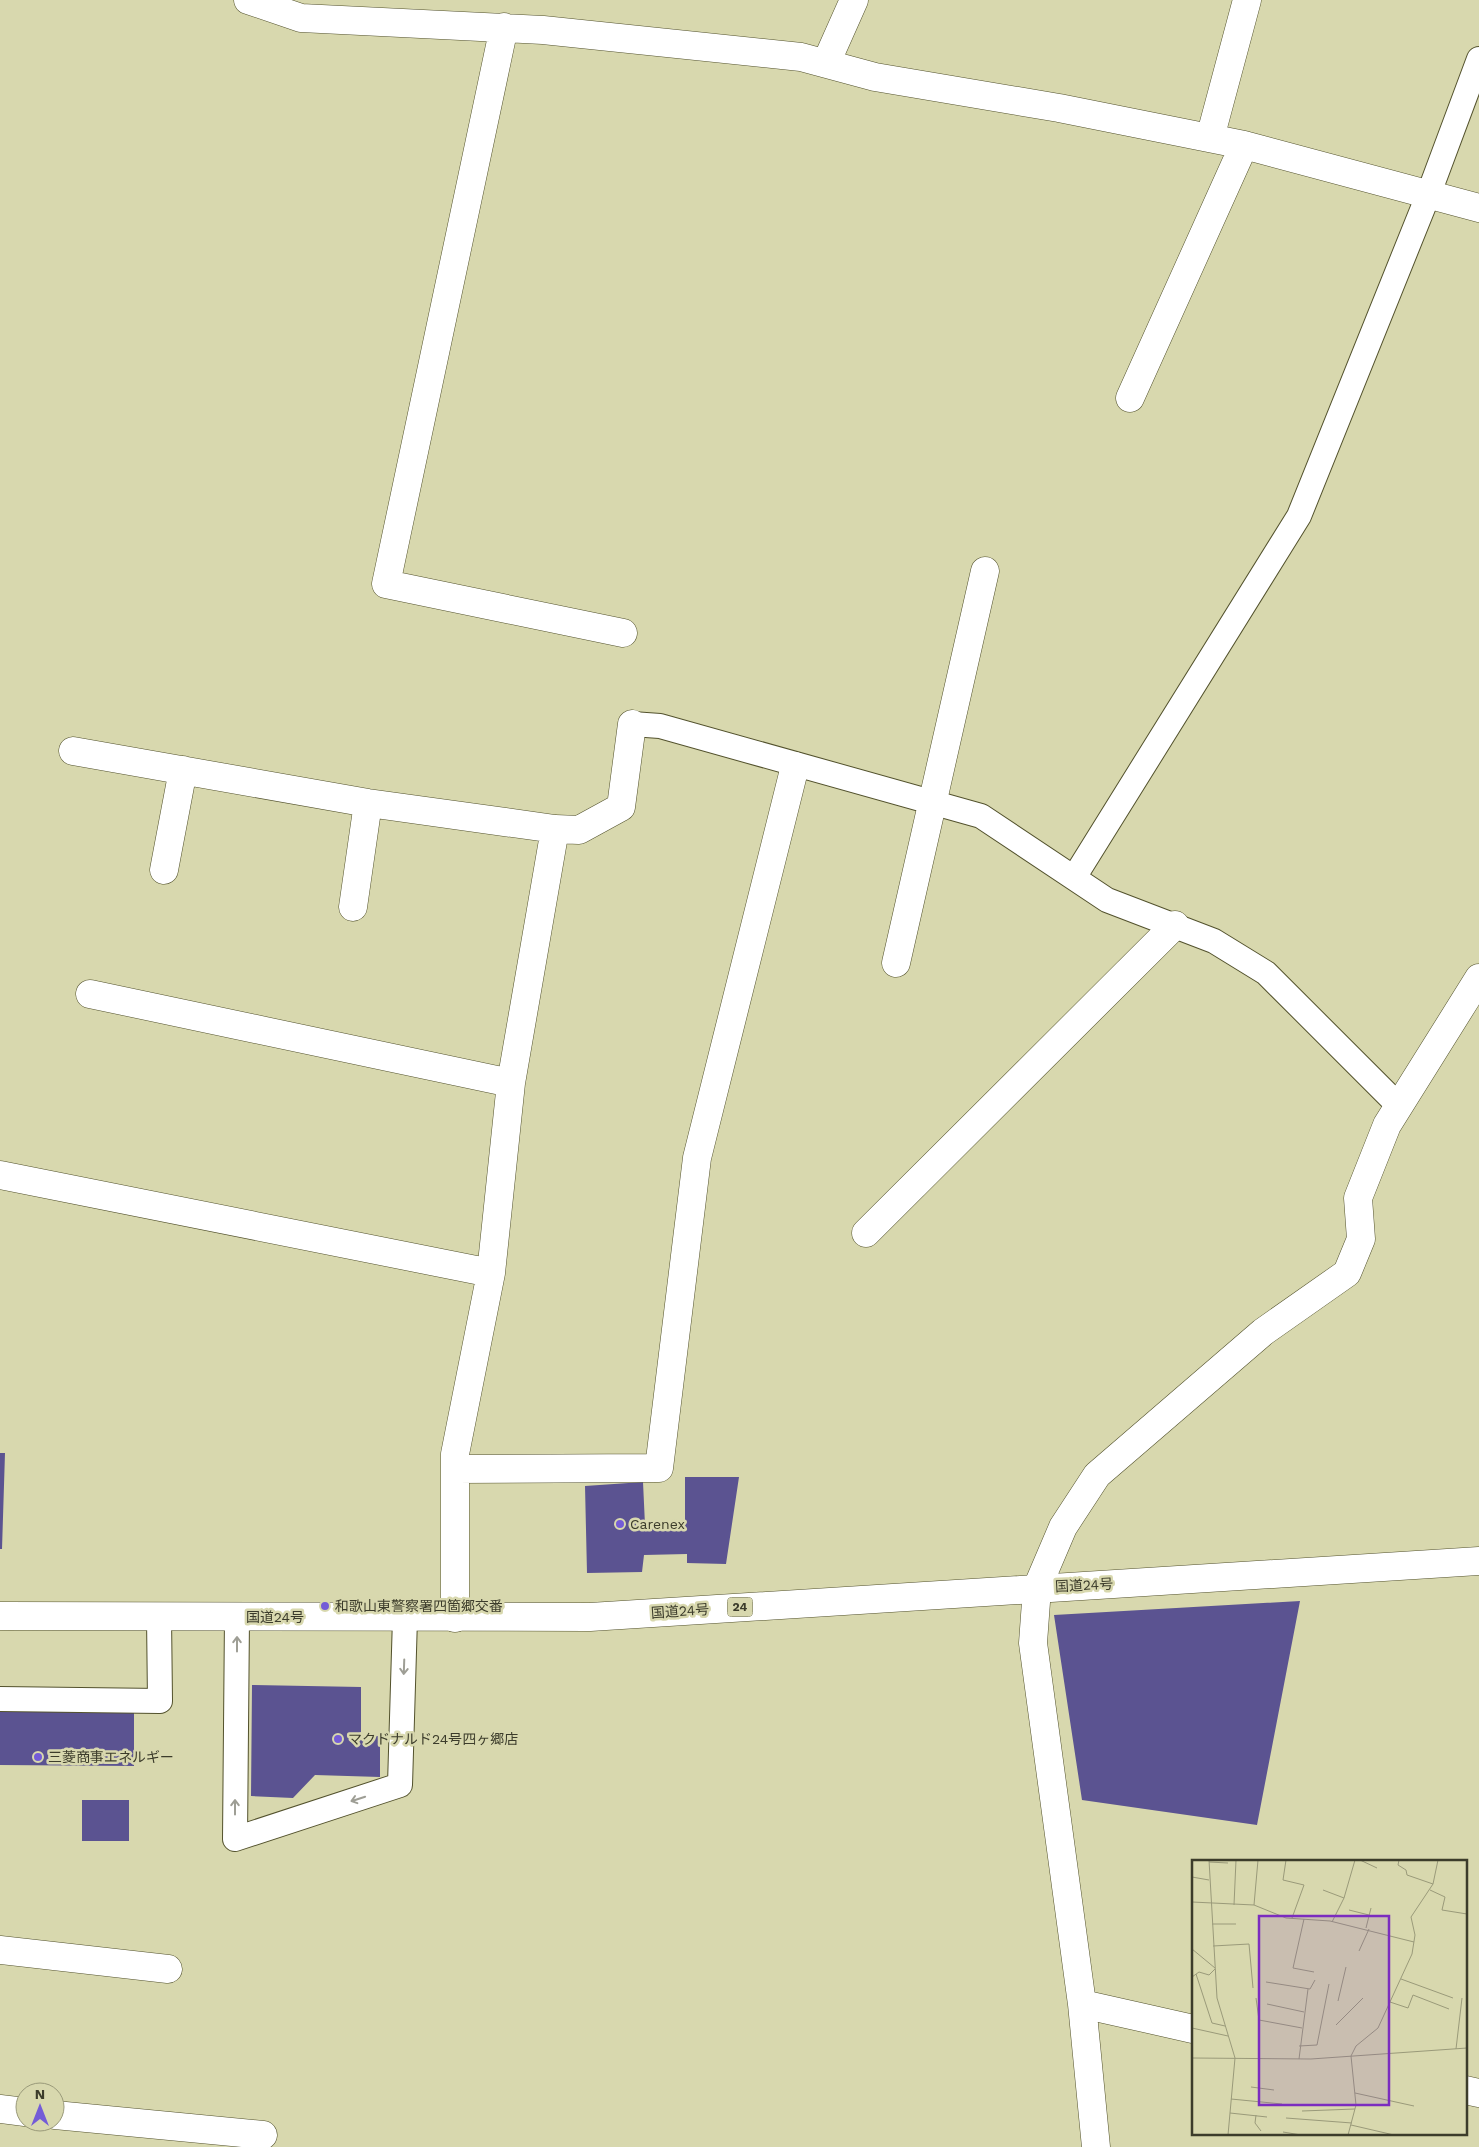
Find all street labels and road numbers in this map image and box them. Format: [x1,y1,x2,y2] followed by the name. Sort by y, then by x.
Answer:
[1054,1575,1114,1595] street label: 国道24号
[728,1598,752,1616] road number: 24
[650,1601,710,1621] street label: 国道24号
[246,1609,304,1625] street label: 国道24号

